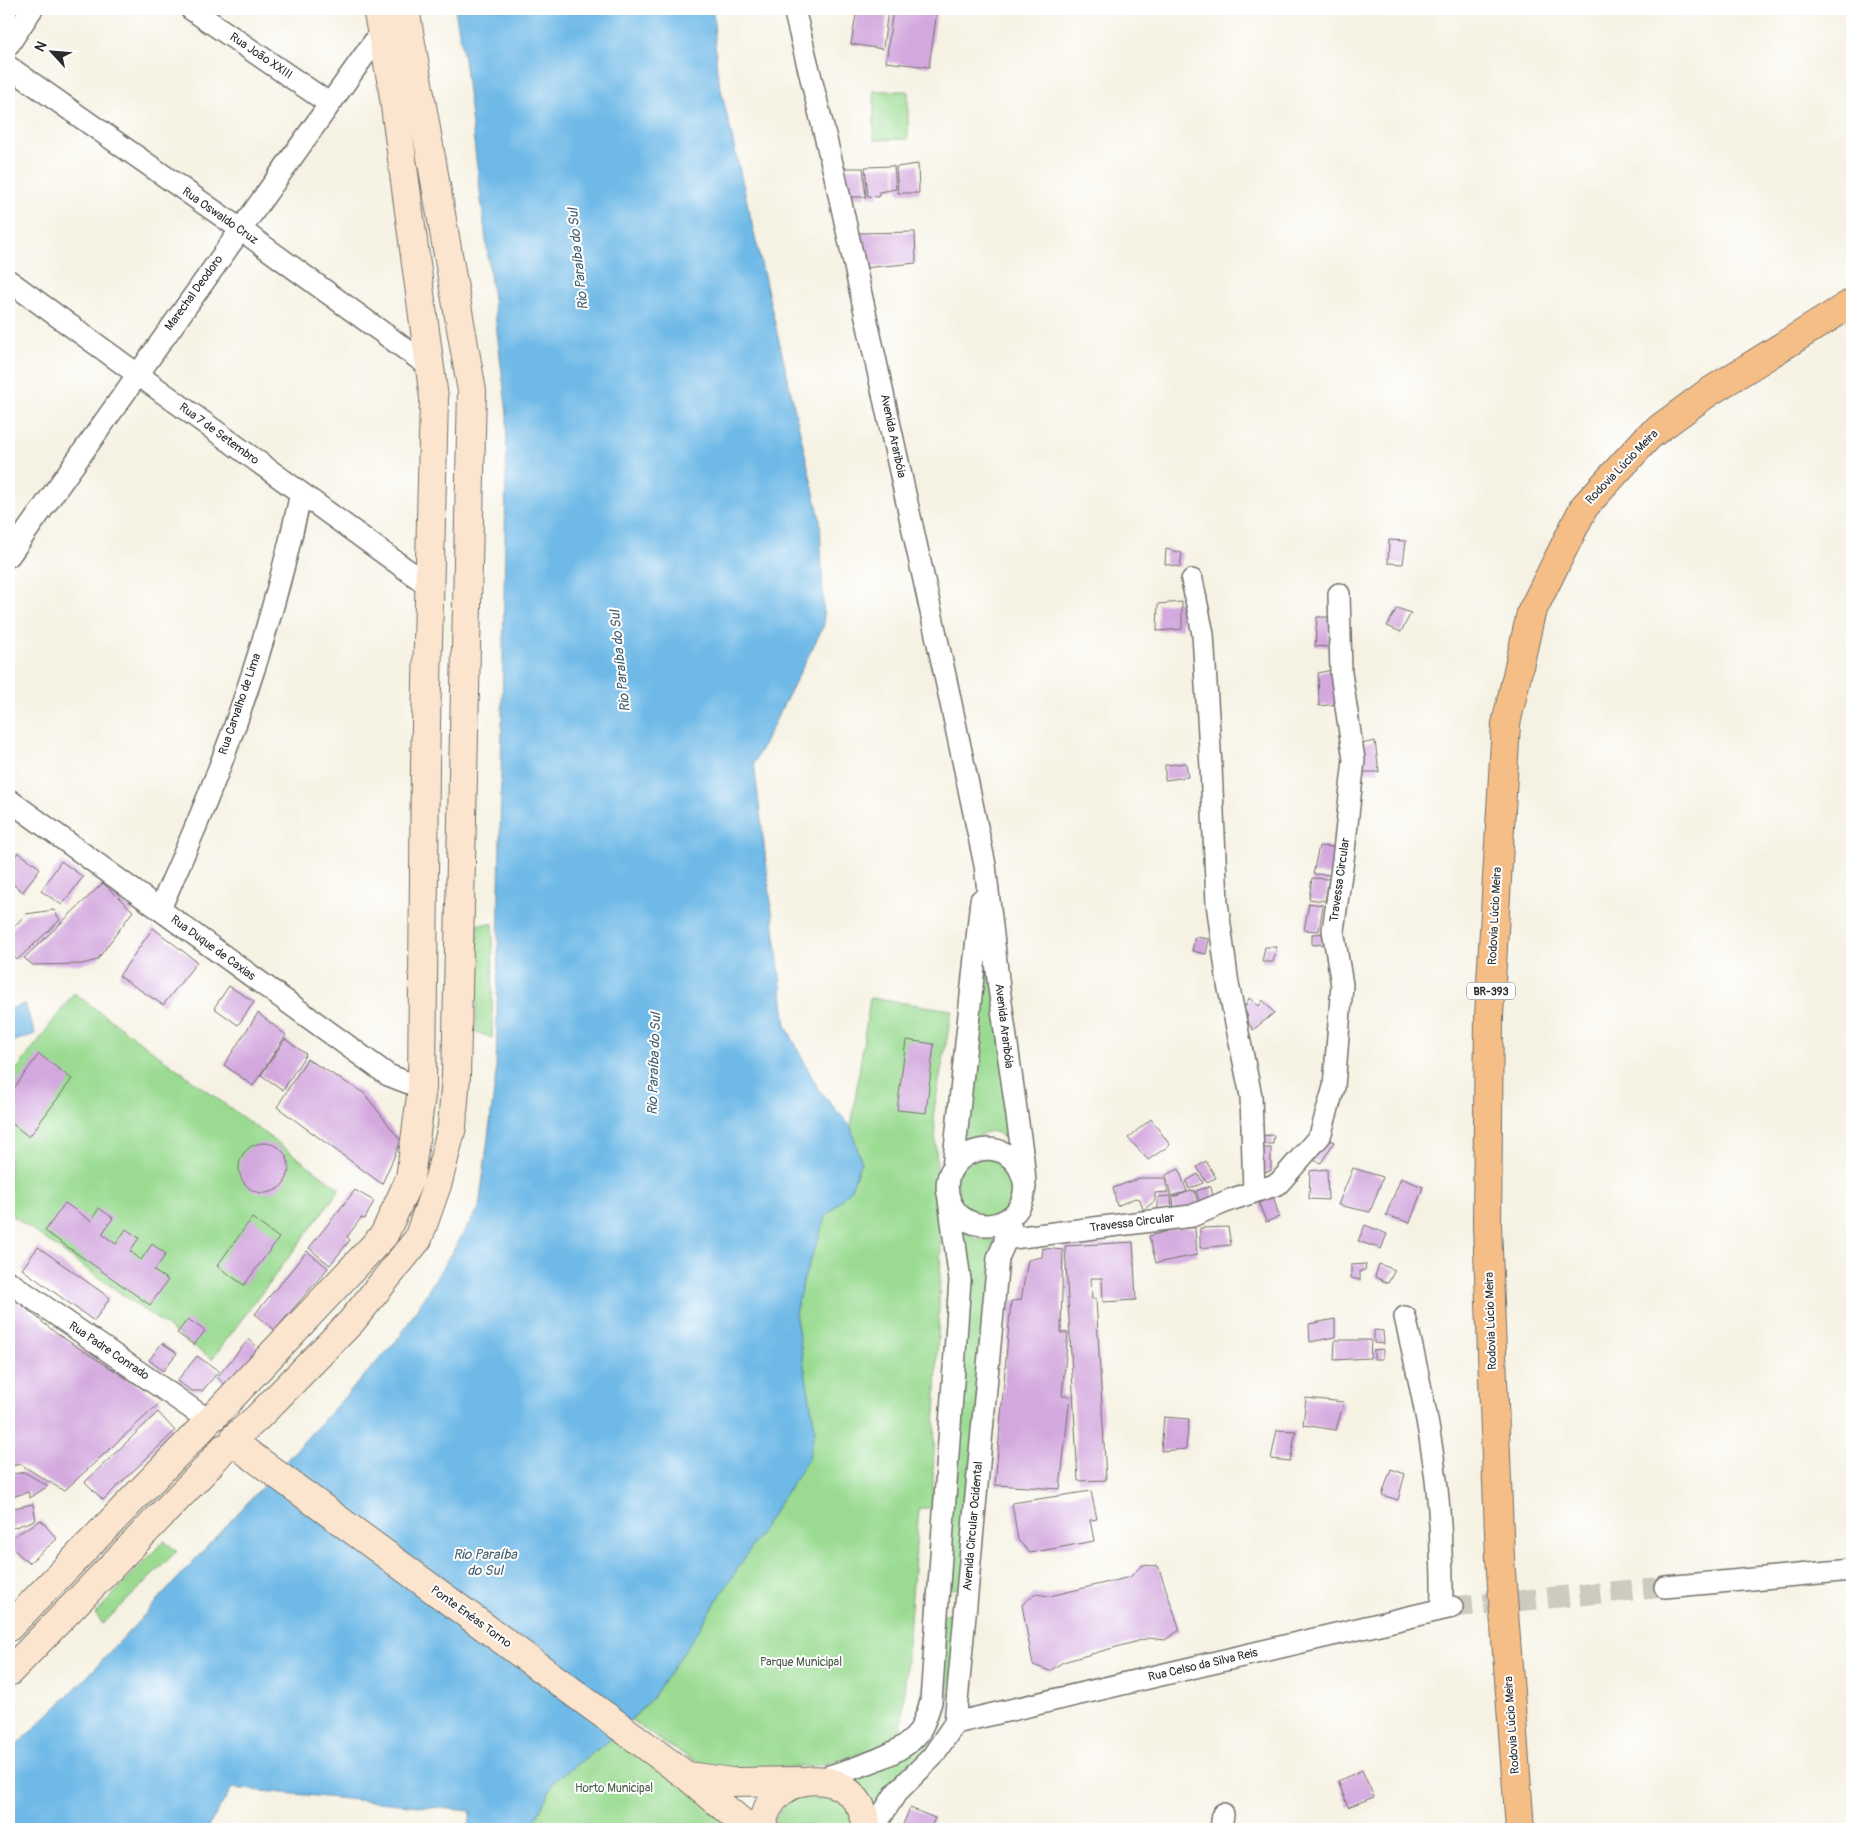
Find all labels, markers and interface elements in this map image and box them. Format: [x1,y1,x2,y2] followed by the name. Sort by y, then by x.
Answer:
[28,28,78,78] north arrow
[227,30,295,82] street label: Rua João XXIII
[31,39,50,55] text: N
[179,184,261,248] street label: Rua Oswaldo Cruz
[564,206,592,311] water label: Rio Paraíba do Sul
[162,252,227,334] street label: Marechal Deodoro
[877,393,909,480] street label: Avenida Araribóia
[176,400,262,468] street label: Rua 7 de Setembro
[1583,426,1662,507] street label: Rodovia Lúcio Meira
[606,608,634,713] water label: Rio Paraíba do Sul
[216,651,265,757] street label: Rua Carvalho de Lima
[1327,836,1353,923] street label: Travessa Circular
[1485,866,1505,965] street label: Rodovia Lúcio Meira
[168,912,259,984] street label: Rua Duque de Caxias
[1467,982,1515,999] road number: BR-393
[991,983,1017,1070] street label: Avenida Araribóia
[644,1011,664,1115] water label: Rio Paraíba do Sul
[1089,1210,1176,1236] street label: Travessa Circular
[1482,1271,1500,1370] street label: Rodovia Lúcio Meira
[66,1319,153,1384] street label: Rua Padre Conrado
[960,1461,986,1591] street label: Avenida Circular Ocidental
[453,1546,518,1579] water label: Rio Paraíba do Sul
[428,1583,515,1652] street label: Ponte Enéas Torno
[1147,1645,1260,1685] street label: Rua Celso da Silva Reis
[760,1655,842,1670] park label: Parque Municipal
[1501,1675,1523,1774] street label: Rodovia Lúcio Meira
[575,1781,653,1796] park label: Horto Municipal

